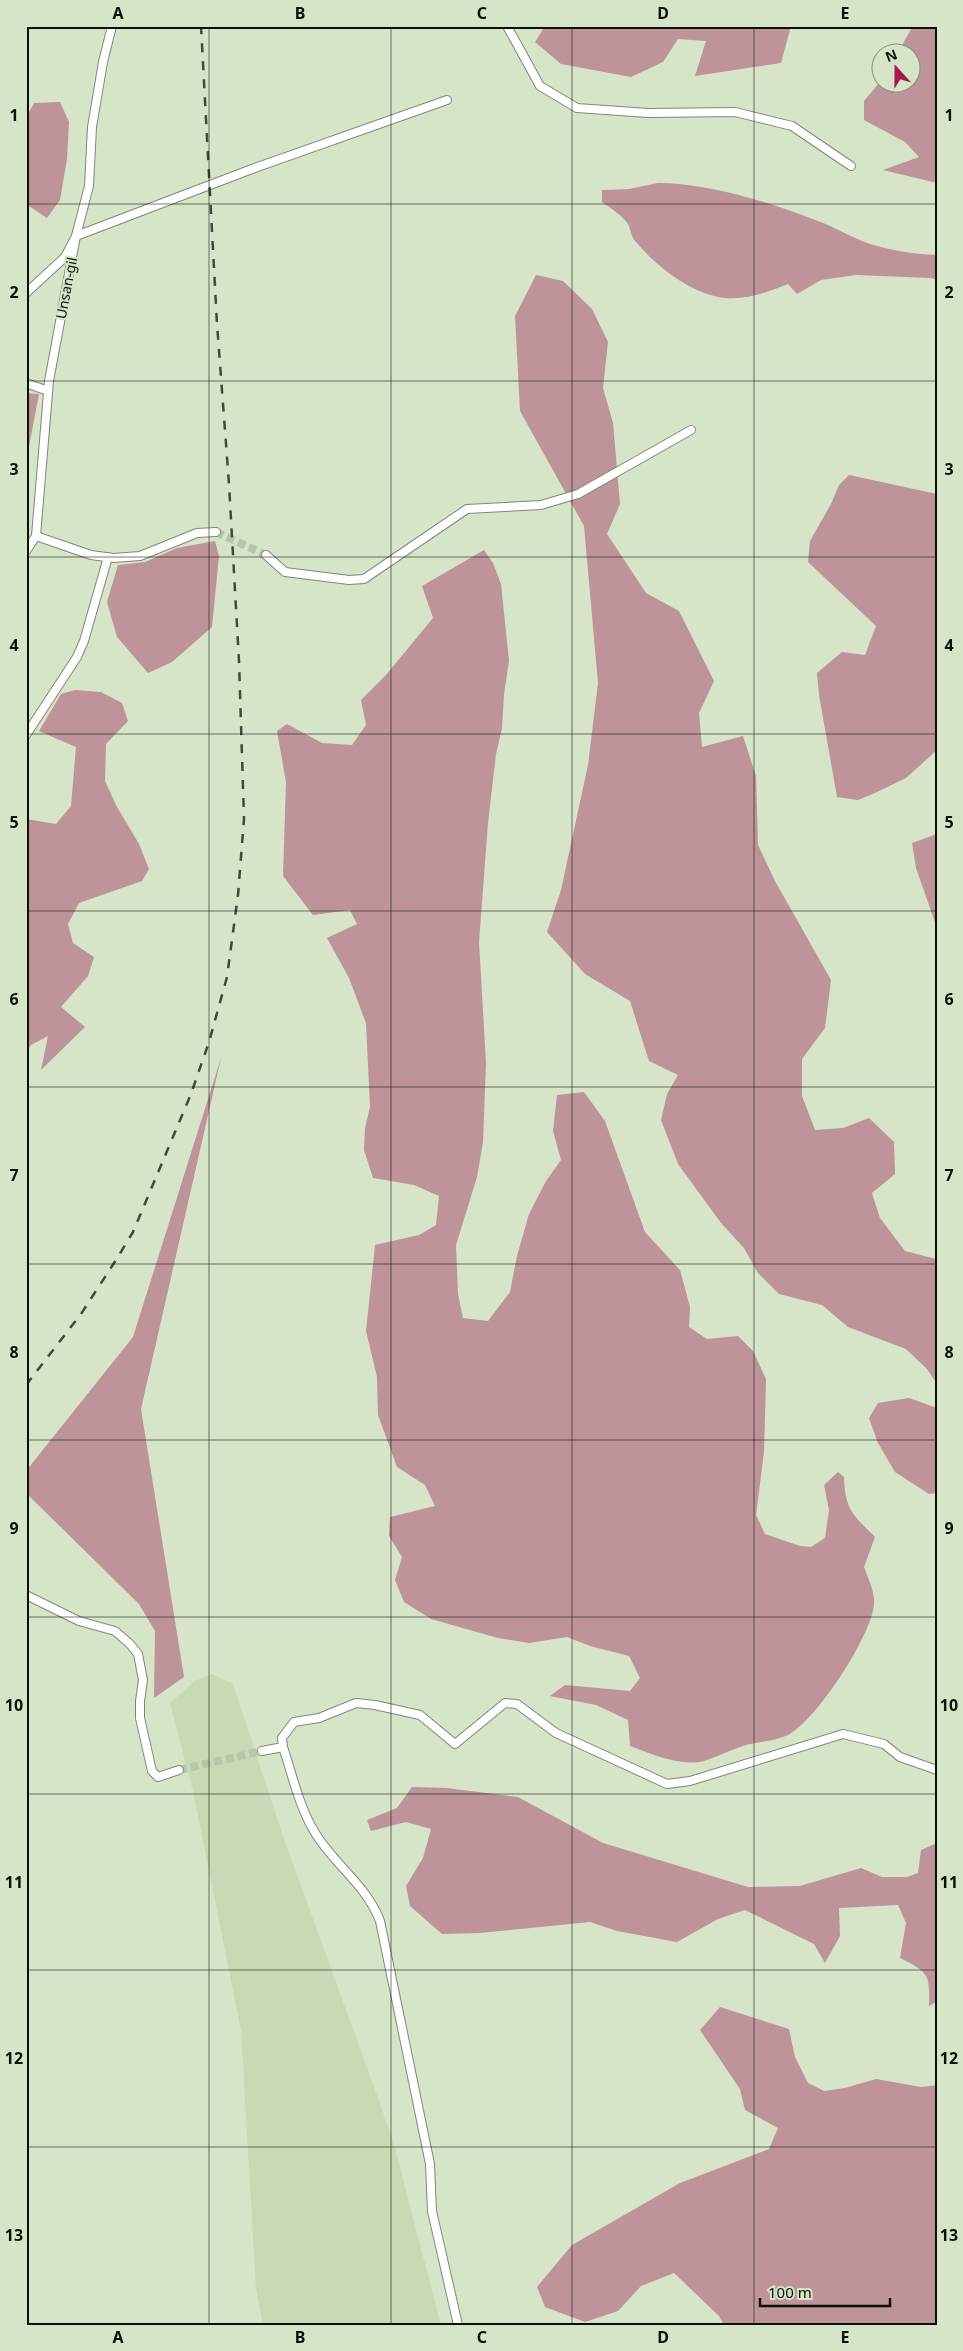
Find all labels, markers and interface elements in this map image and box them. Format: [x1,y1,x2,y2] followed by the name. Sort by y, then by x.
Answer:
[112,2,124,24] text: A
[295,2,305,24] text: B
[477,2,487,24] text: C
[657,2,669,24] text: D
[841,2,850,24] text: E
[870,42,920,92] north arrow
[882,44,900,66] text: N
[9,104,19,126] text: 1
[944,104,954,126] text: 1
[51,256,81,320] street label: Unsan-gil
[9,281,19,303] text: 2
[944,281,954,303] text: 2
[9,458,19,480] text: 3
[944,458,954,480] text: 3
[9,634,19,656] text: 4
[944,634,954,656] text: 4
[9,811,19,833] text: 5
[944,811,954,833] text: 5
[9,988,19,1010] text: 6
[944,988,954,1010] text: 6
[9,1164,19,1186] text: 7
[944,1164,954,1186] text: 7
[9,1341,19,1363] text: 8
[944,1341,954,1363] text: 8
[9,1517,19,1539] text: 9
[944,1517,954,1539] text: 9
[5,1694,23,1716] text: 10
[940,1694,958,1716] text: 10
[5,1871,23,1893] text: 11
[940,1871,958,1893] text: 11
[5,2047,23,2069] text: 12
[940,2047,958,2069] text: 12
[5,2224,23,2246] text: 13
[940,2224,958,2246] text: 13
[760,2276,890,2308] scale bar
[768,2282,812,2302] text: 100 m
[112,2326,124,2348] text: A
[295,2326,305,2348] text: B
[477,2326,487,2348] text: C
[657,2326,669,2348] text: D
[841,2326,850,2348] text: E

